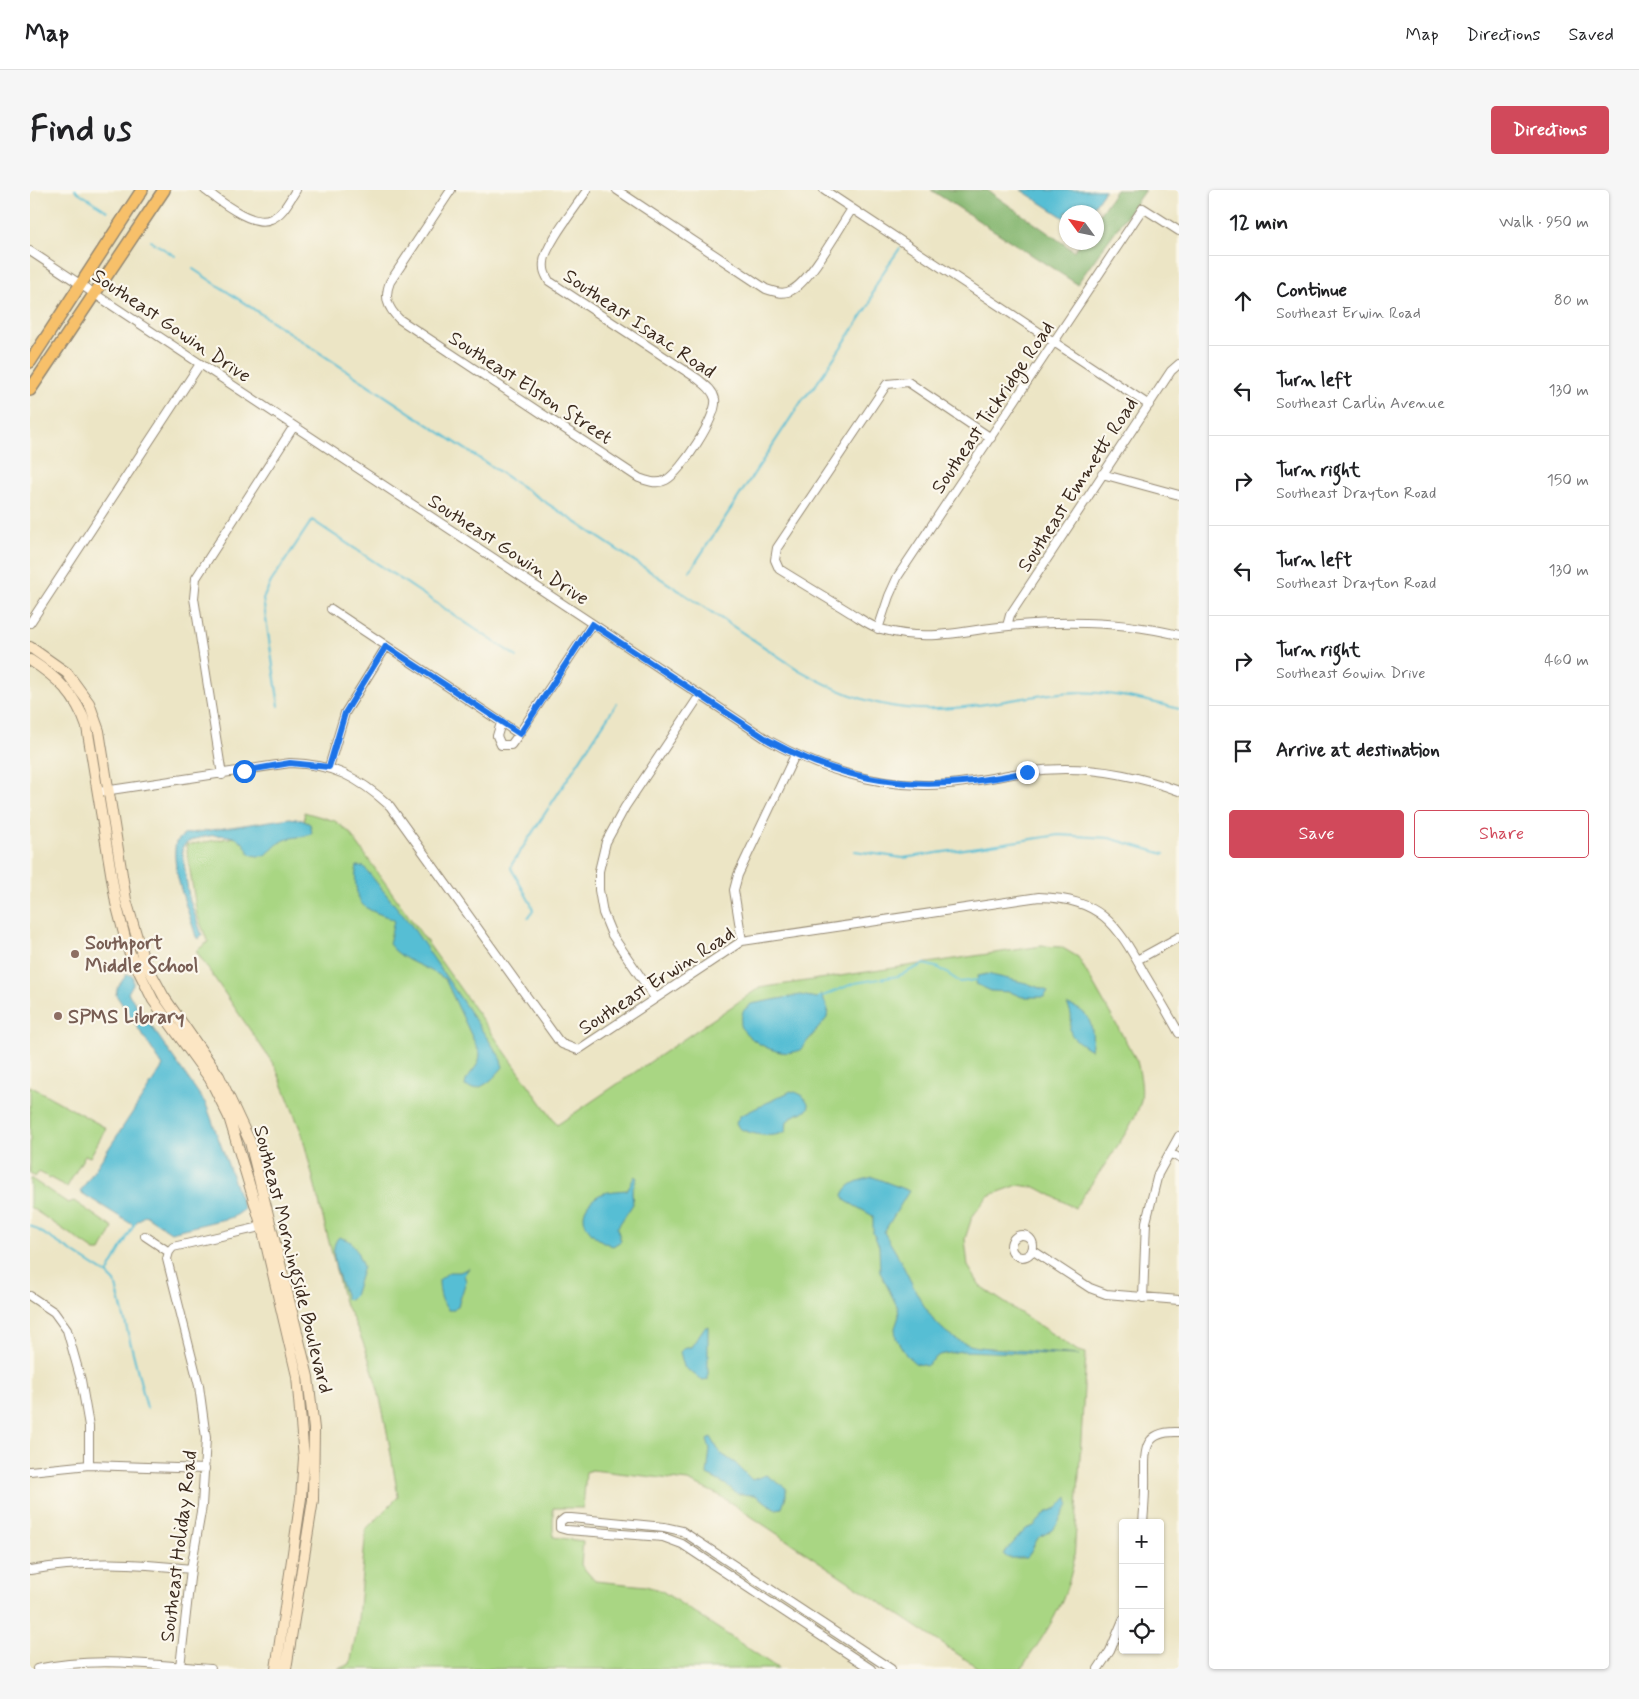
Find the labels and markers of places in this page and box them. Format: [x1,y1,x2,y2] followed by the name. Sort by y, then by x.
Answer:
[85,930,198,980] place label: Southport Middle School
[69,948,81,960] marker: Southport Middle School
[68,1004,185,1031] place label: SPMS Library
[52,1010,64,1022] marker: SPMS Library

